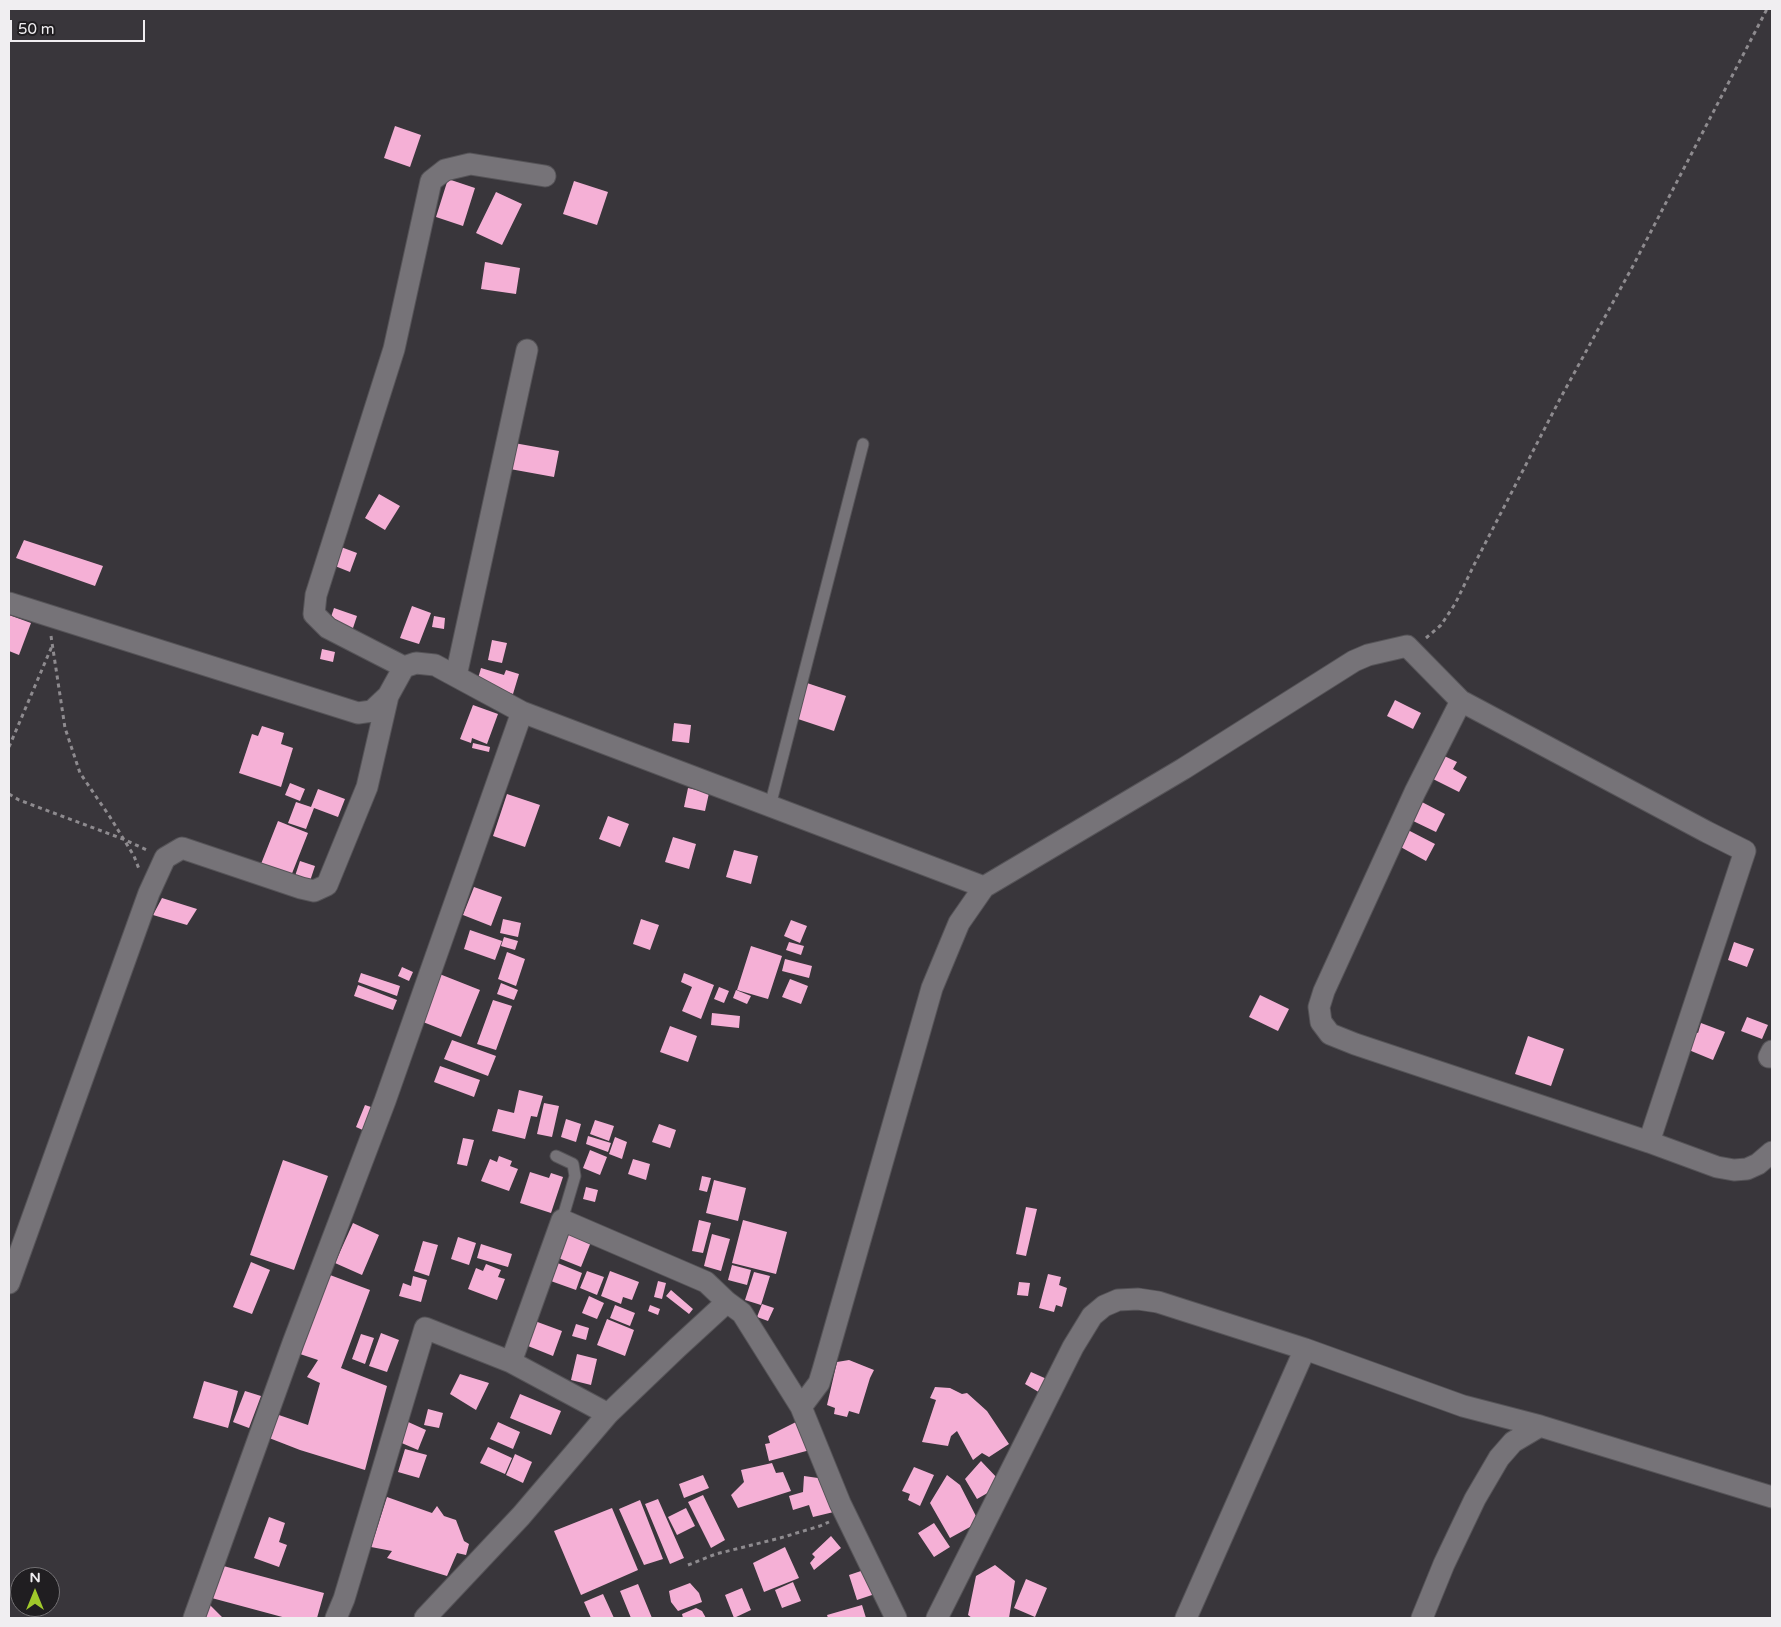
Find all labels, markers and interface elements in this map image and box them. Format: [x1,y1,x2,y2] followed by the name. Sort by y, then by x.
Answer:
[12,10,148,42] scale bar
[18,20,55,38] text: 50 m
[10,1567,60,1617] north arrow
[29,1569,41,1586] text: N

